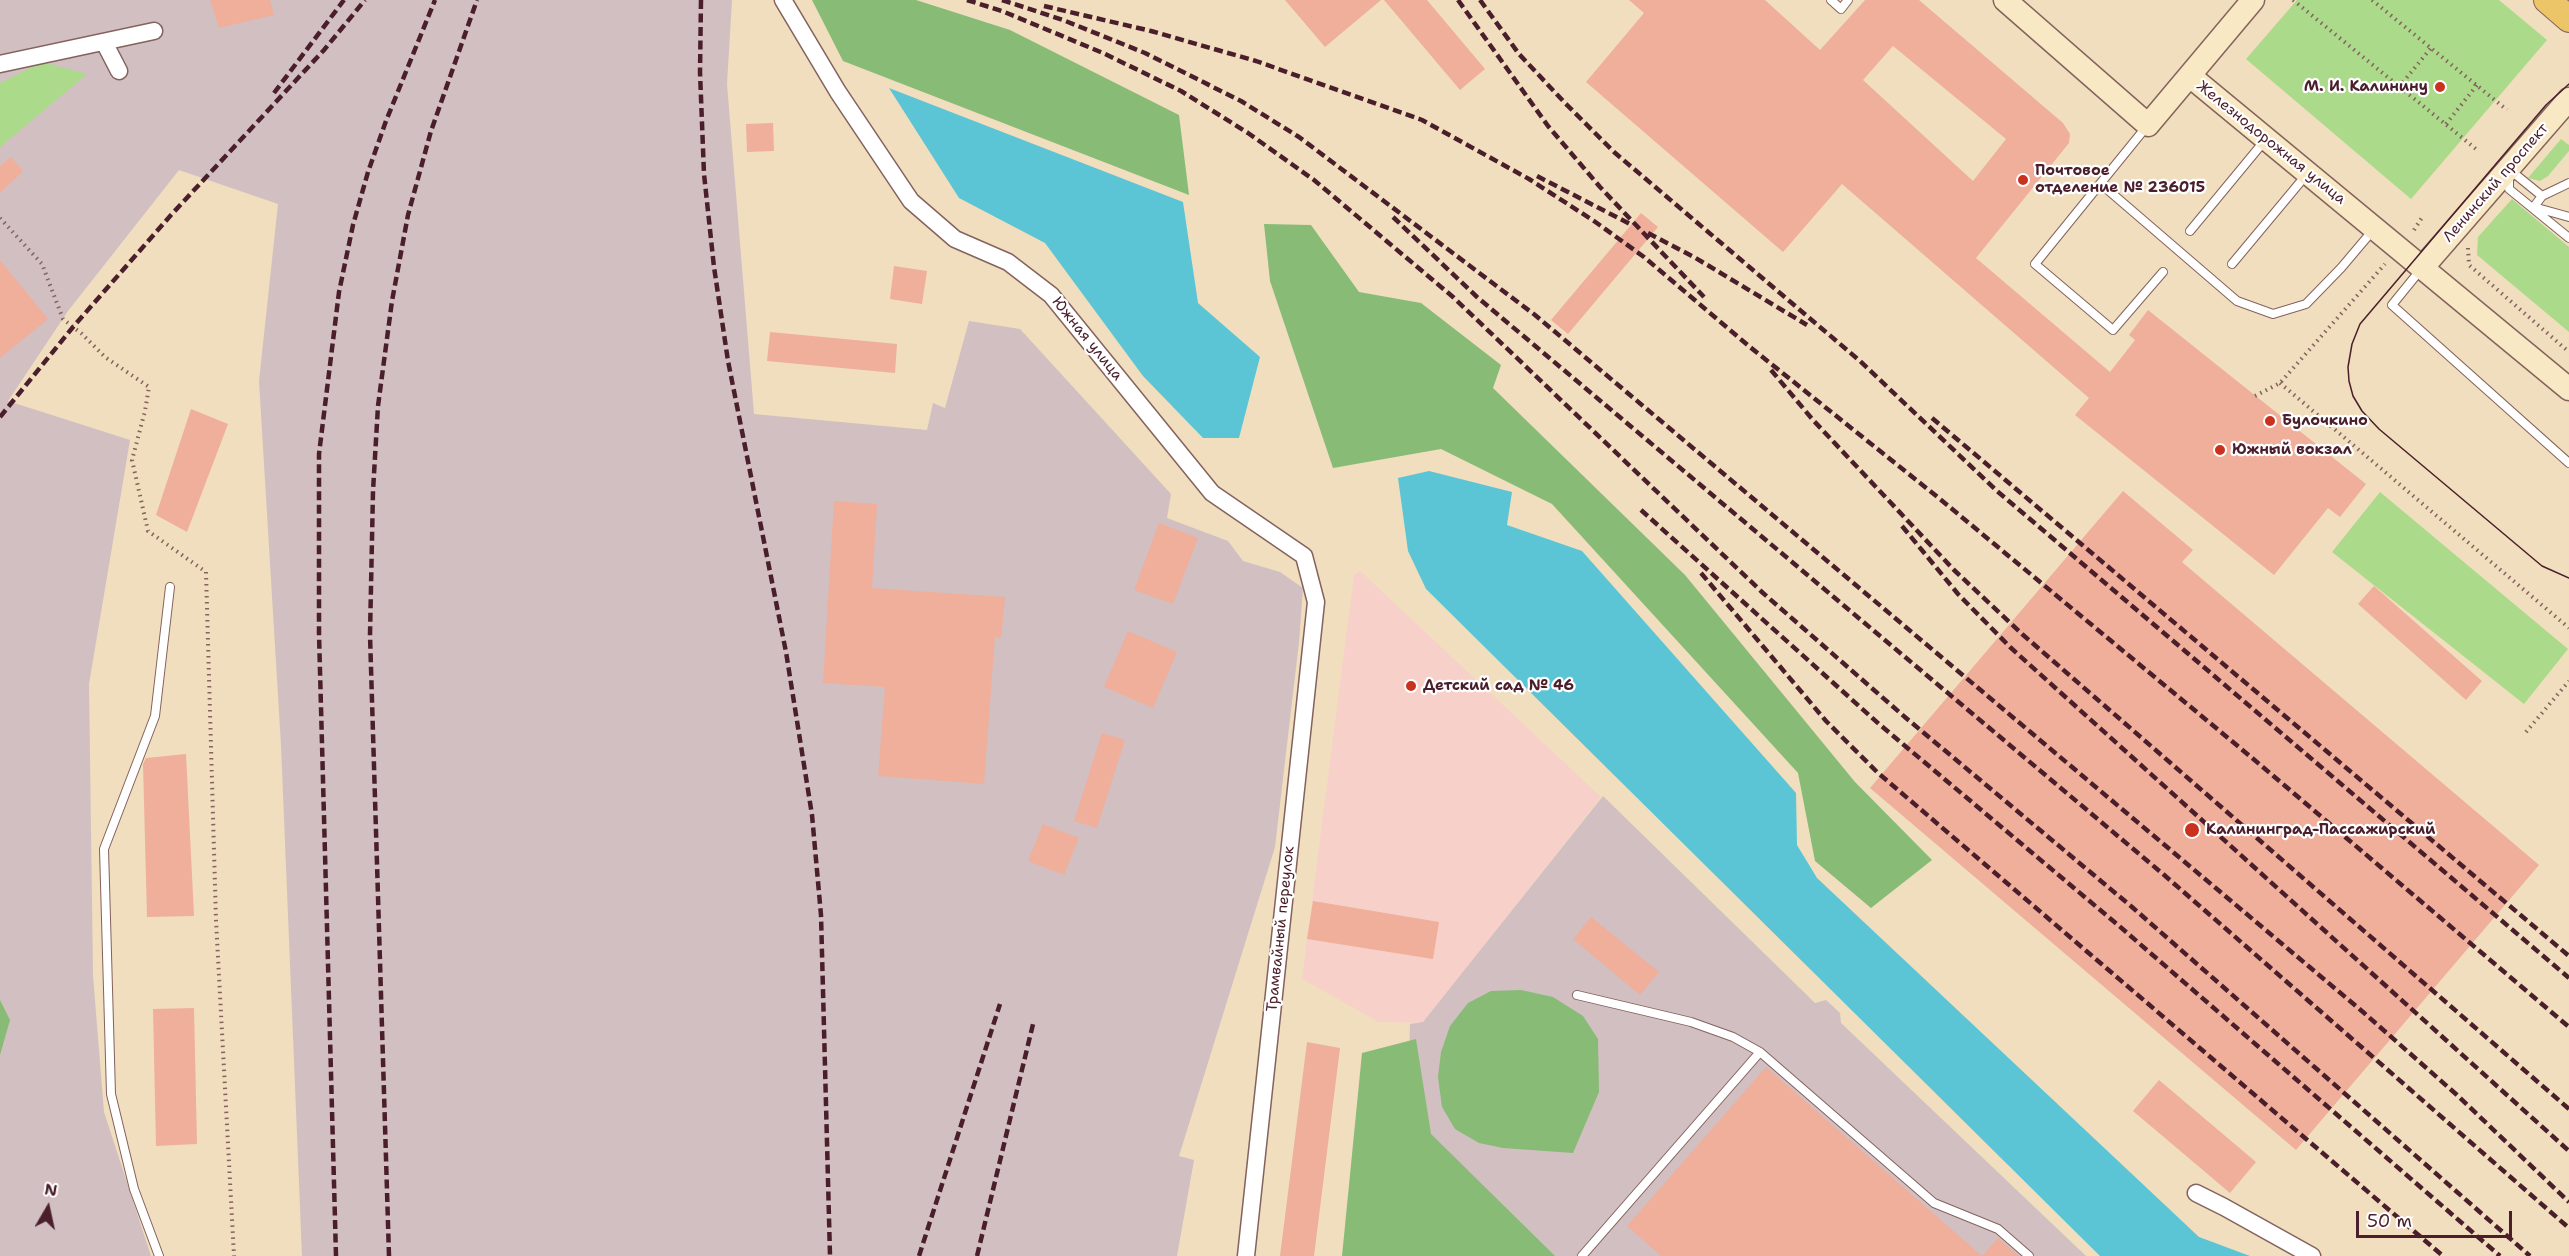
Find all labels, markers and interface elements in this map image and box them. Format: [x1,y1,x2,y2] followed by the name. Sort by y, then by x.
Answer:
[2193,77,2349,209] street label: Железнодорожная улица
[2304,78,2428,96] place label: М. И. Калинину
[2433,80,2447,94] marker: М. И. Калинину
[2440,120,2552,246] street label: Ленинский проспект
[2035,162,2205,197] place label: Почтовое отделение № 236015
[2016,173,2030,187] marker: Почтовое отделение № 236015
[1048,294,1126,384] street label: Южная улица
[2282,412,2368,430] place label: Булочкино
[2263,414,2277,428] marker: Булочкино
[2232,441,2352,459] place label: Южный вокзал
[2213,443,2227,457] marker: Южный вокзал
[1423,677,1574,695] place label: Детский сад № 46
[1404,679,1418,693] marker: Детский сад № 46
[2183,821,2201,839] marker: Калининград-Пассажирский
[2206,821,2435,839] place label: Калининград-Пассажирский
[1263,845,1299,1013] street label: Трамвайный переулок
[18,1178,78,1238] north arrow
[43,1178,59,1201] text: N
[2359,1199,2515,1237] scale bar
[2367,1209,2412,1233] text: 50 m

